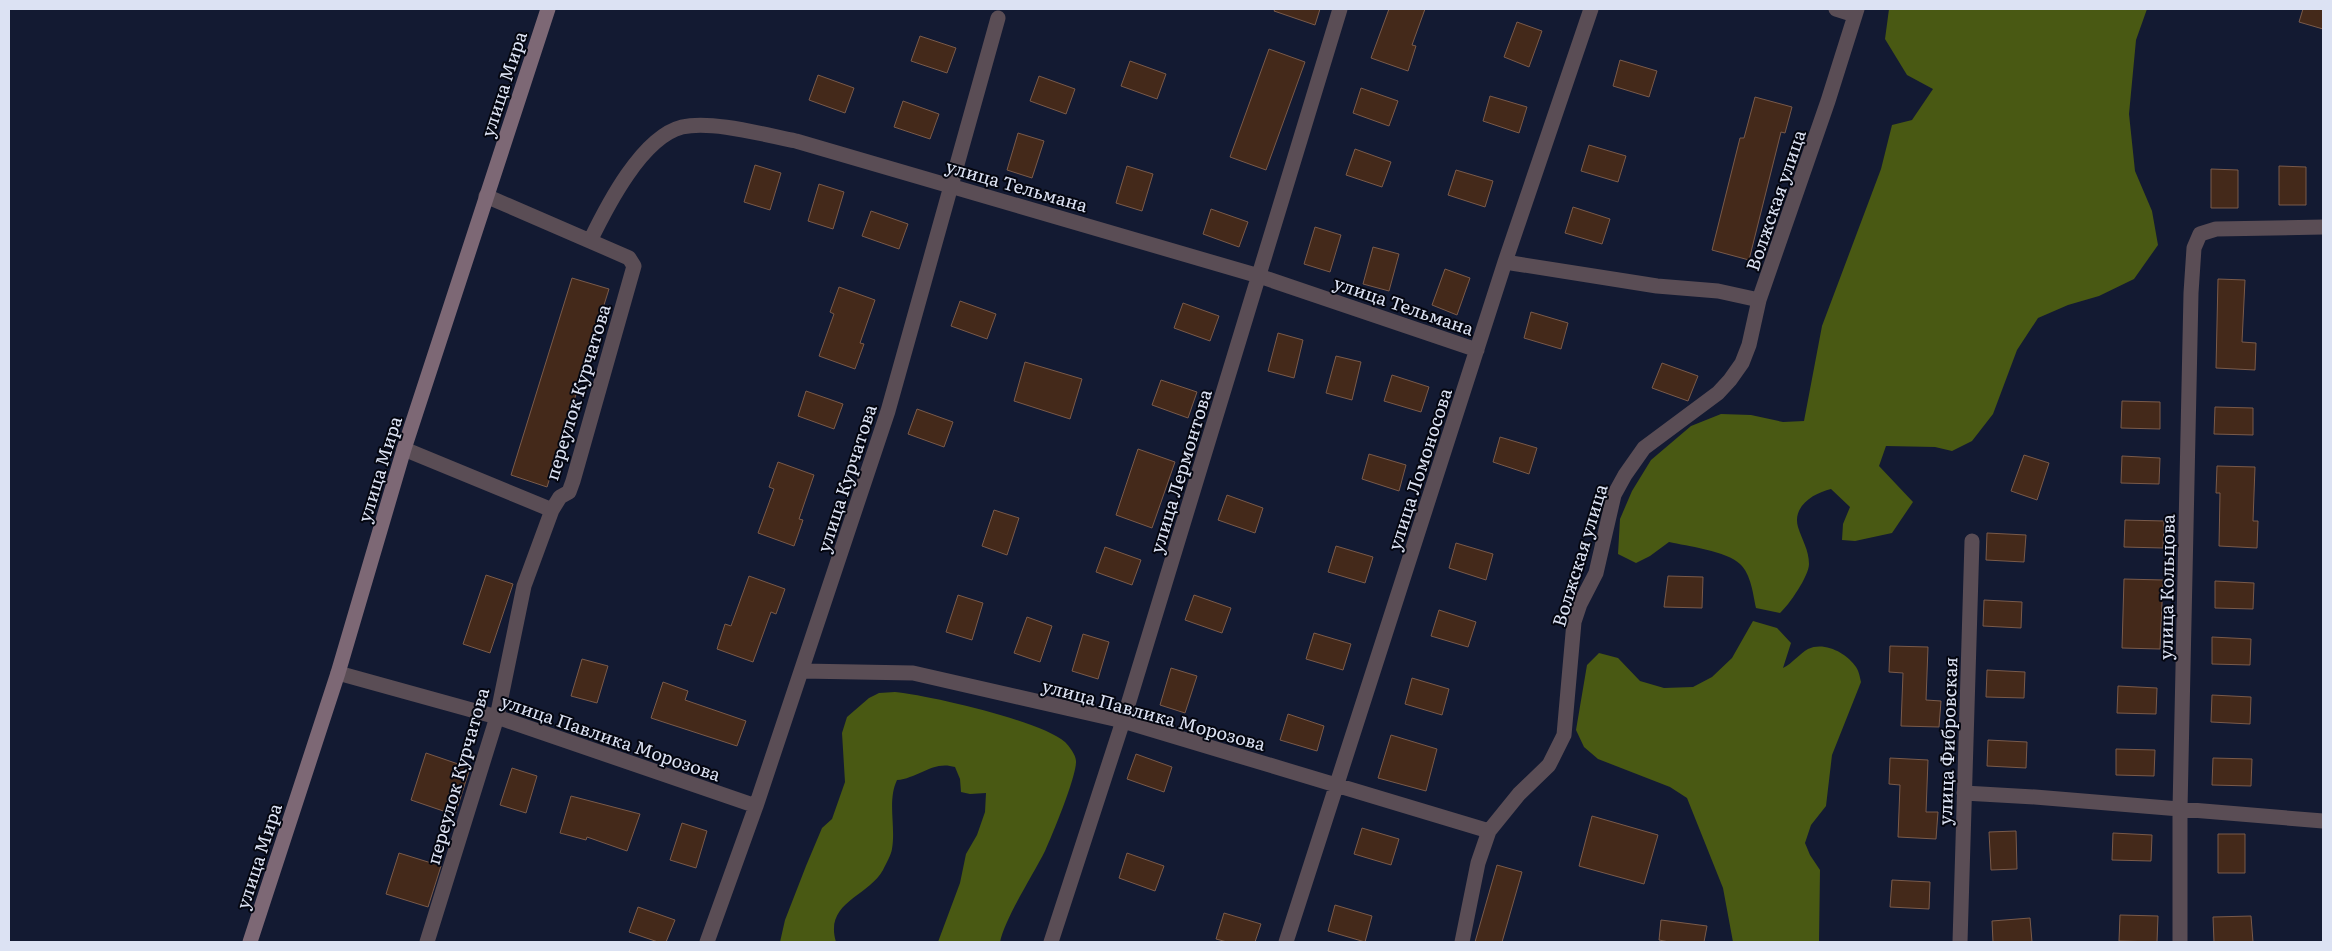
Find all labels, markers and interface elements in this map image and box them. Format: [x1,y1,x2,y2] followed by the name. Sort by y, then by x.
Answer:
[473,27,533,140] street label: улица Мира
[1738,125,1812,274] street label: Волжская улица
[943,152,1091,218] street label: улица Тельмана
[1330,268,1478,342] street label: улица Тельмана
[537,300,617,484] street label: переулок Курчатова
[1380,384,1458,554] street label: улица Ломоносова
[1142,385,1218,556] street label: улица Лермонтова
[809,400,883,556] street label: улица Курчатова
[350,412,408,526] street label: улица Мира
[1544,480,1614,630] street label: Волжская улица
[2151,514,2181,660] street label: улица Кольцова
[1931,656,1963,826] street label: улица Фибровская
[1039,671,1269,757] street label: улица Павлика Морозова
[419,684,495,868] street label: переулок Курчатова
[498,687,725,787] street label: улица Павлика Морозова
[228,799,288,912] street label: улица Мира

